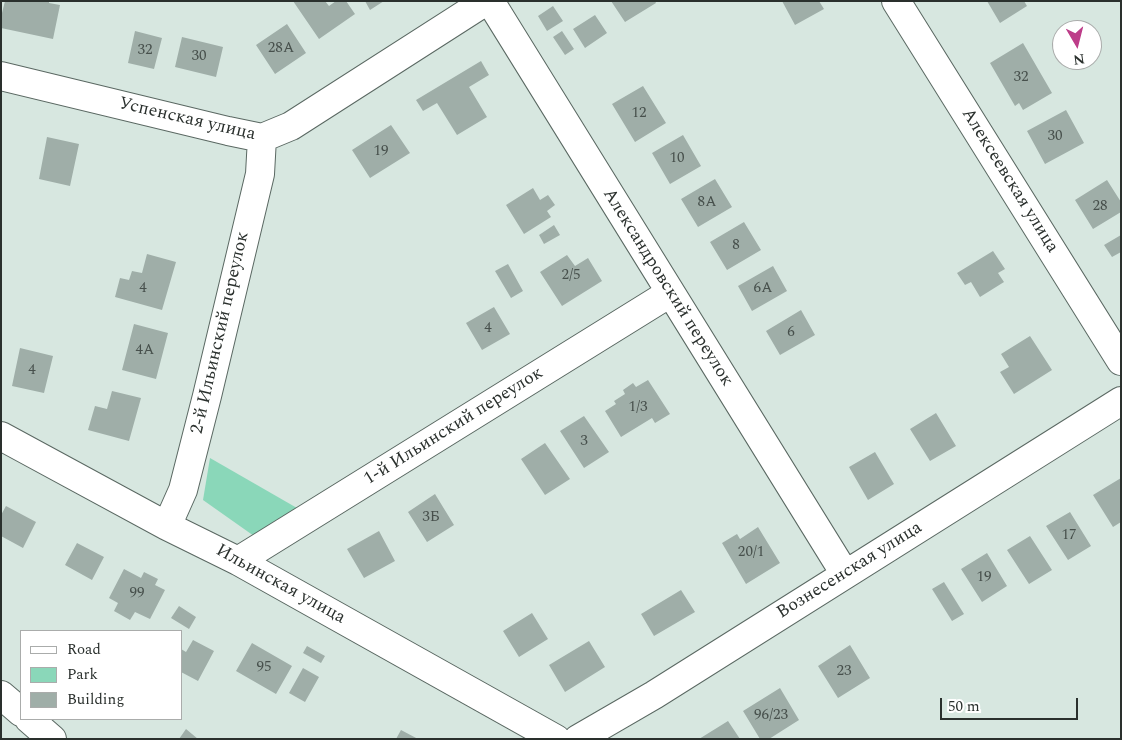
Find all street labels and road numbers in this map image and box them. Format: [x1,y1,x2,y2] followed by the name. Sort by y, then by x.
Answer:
[117,94,257,146] street label: Успенская улица
[956,105,1062,257] street label: Алексеевская улица
[597,185,737,391] street label: Александровский переулок
[187,230,255,436] street label: 2-й Ильинский переулок
[360,363,548,491] street label: 1-й Ильинский переулок
[774,518,926,624] street label: Вознесенская улица
[211,540,349,630] street label: Ильинская улица

